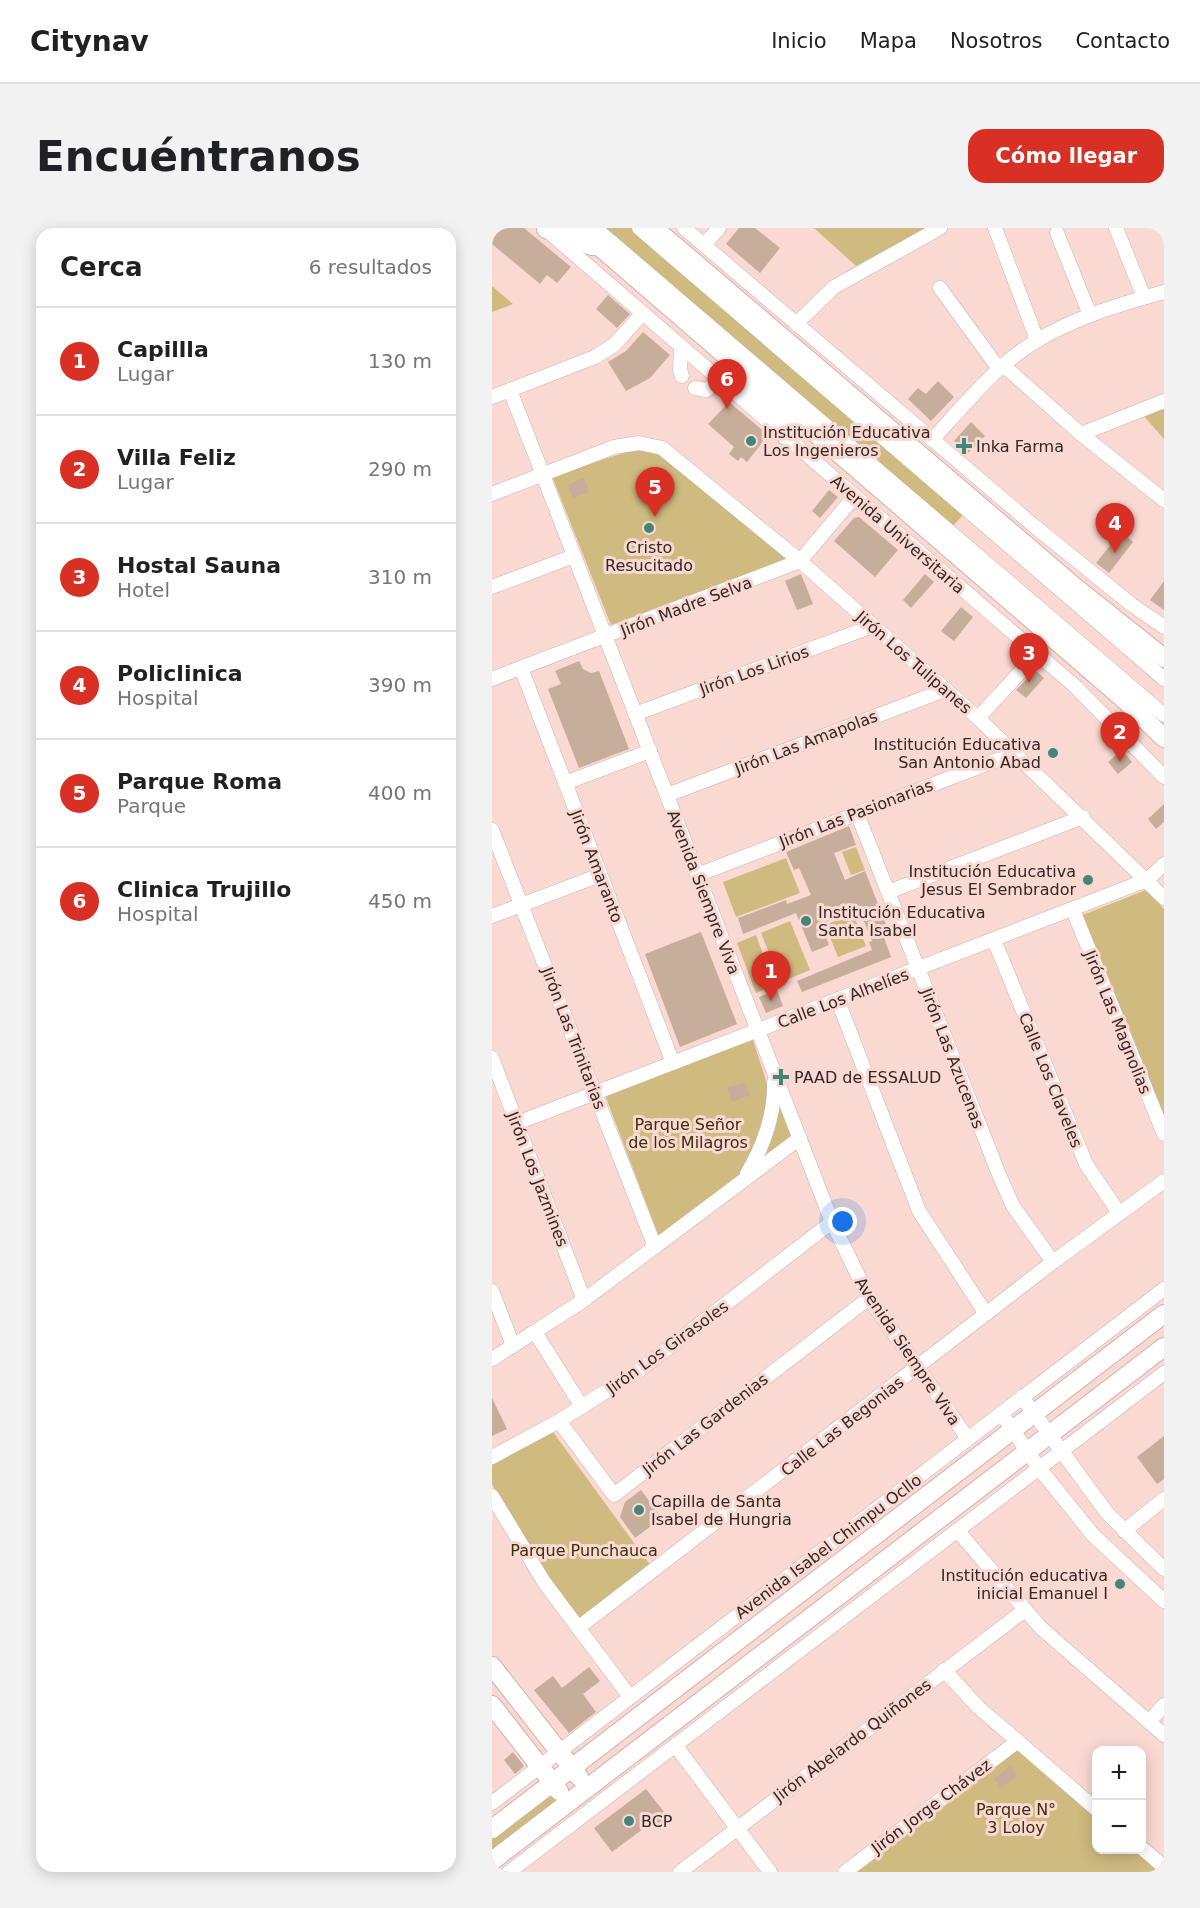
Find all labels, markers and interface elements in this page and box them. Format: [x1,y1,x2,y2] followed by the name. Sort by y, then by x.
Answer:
[30,25,149,58] text: Citynav
[771,29,827,53] text: Inicio
[860,29,917,53] text: Mapa
[950,29,1042,53] text: Nosotros
[1075,29,1170,53] text: Contacto
[968,129,1164,183] button: Cómo llegar
[36,132,361,181] text: Encuéntranos
[60,252,143,282] text: Cerca
[309,255,432,279] text: 6 resultados
[117,337,209,362] text: Capillla
[73,349,86,373] text: 1
[368,349,432,373] text: 130 m
[708,360,746,409] pin: 6
[117,362,174,386] text: Lugar
[763,423,931,460] place label: Institución Educativa Los Ingenieros
[744,434,758,448] marker: Institución Educativa Los Ingenieros
[976,437,1064,456] place label: Inka Farma
[957,439,971,453] marker: Inka Farma
[117,445,236,470] text: Villa Feliz
[73,457,86,481] text: 2
[368,457,432,481] text: 290 m
[636,468,674,517] pin: 5
[117,470,174,494] text: Lugar
[827,471,968,598] street label: Avenida Universitaria
[1096,504,1134,553] pin: 4
[642,521,656,535] marker: Cristo Resucitado
[605,538,693,575] place label: Cristo Resucitado
[117,553,281,578] text: Hostal Sauna
[73,565,86,589] text: 3
[368,565,432,589] text: 310 m
[617,573,754,641] street label: Jirón Madre Selva
[117,578,170,602] text: Hotel
[851,606,975,718] street label: Jirón Los Tulipanes
[1010,634,1048,683] pin: 3
[696,642,811,699] street label: Jirón Los Lirios
[117,661,243,686] text: Policlinica
[73,673,86,697] text: 4
[368,673,432,697] text: 390 m
[117,686,199,710] text: Hospital
[731,706,880,779] street label: Jirón Las Amapolas
[1100,712,1140,762] pin: 2
[873,735,1041,772] place label: Institución Educativa San Antonio Abad
[1046,746,1060,760] marker: Institución Educativa San Antonio Abad
[117,769,282,794] text: Parque Roma
[776,775,936,852] street label: Jirón Las Pasionarias
[73,781,86,805] text: 5
[368,781,432,805] text: 400 m
[117,794,186,818] text: Parque
[566,806,627,925] street label: Jirón Amaranto
[663,807,744,977] street label: Avenida Siempre Viva
[908,862,1076,899] place label: Institución Educativa Jesus El Sembrador
[1081,873,1095,887] marker: Institución Educativa Jesus El Sembrador
[117,877,291,902] text: Clinica Trujillo
[73,889,86,913] text: 6
[368,889,432,913] text: 450 m
[117,902,199,926] text: Hospital
[818,903,986,940] place label: Institución Educativa Santa Isabel
[799,914,813,928] marker: Institución Educativa Santa Isabel
[1080,947,1155,1097] street label: Jirón Las Magnolias
[752,952,790,1001] pin: 1
[537,963,609,1112] street label: Jirón Las Trinitarias
[775,965,912,1032] street label: Calle Los Alhelíes
[917,984,988,1131] street label: Jirón Las Azucenas
[1015,1010,1086,1151] street label: Calle Los Claveles
[772,1068,790,1086] marker: PAAD de ESSALUD
[794,1068,941,1087] place label: PAAD de ESSALUD
[503,1108,572,1250] street label: Jirón Los Jazmines
[628,1115,748,1152] park label: Parque Señor de los Milagros
[828,1207,857,1236] your location
[851,1274,964,1429] street label: Avenida Siempre Viva
[602,1297,732,1399] street label: Jirón Los Girasoles
[638,1370,772,1480] street label: Jirón Las Gardenias
[777,1373,907,1480] street label: Calle Las Begonias
[731,1470,925,1623] street label: Avenida Isabel Chimpu Ocllo
[651,1492,792,1529] place label: Capilla de Santa Isabel de Hungria
[632,1503,646,1517] marker: Capilla de Santa Isabel de Hungria
[510,1541,658,1560] park label: Parque Punchauca
[941,1566,1108,1603] place label: Institución educativa inicial Emanuel I
[1113,1577,1127,1591] marker: Institución educativa inicial Emanuel I
[769,1675,935,1806] street label: Jirón Abelardo Quiñones
[1092,1746,1146,1854] map controls
[1092,1746,1146,1800] button: +
[867,1755,995,1858] street label: Jirón Jorge Chávez
[976,1800,1056,1837] park label: Parque N° 3 Loloy
[1092,1800,1146,1854] button: −
[641,1812,673,1831] place label: BCP
[622,1814,636,1828] marker: BCP

